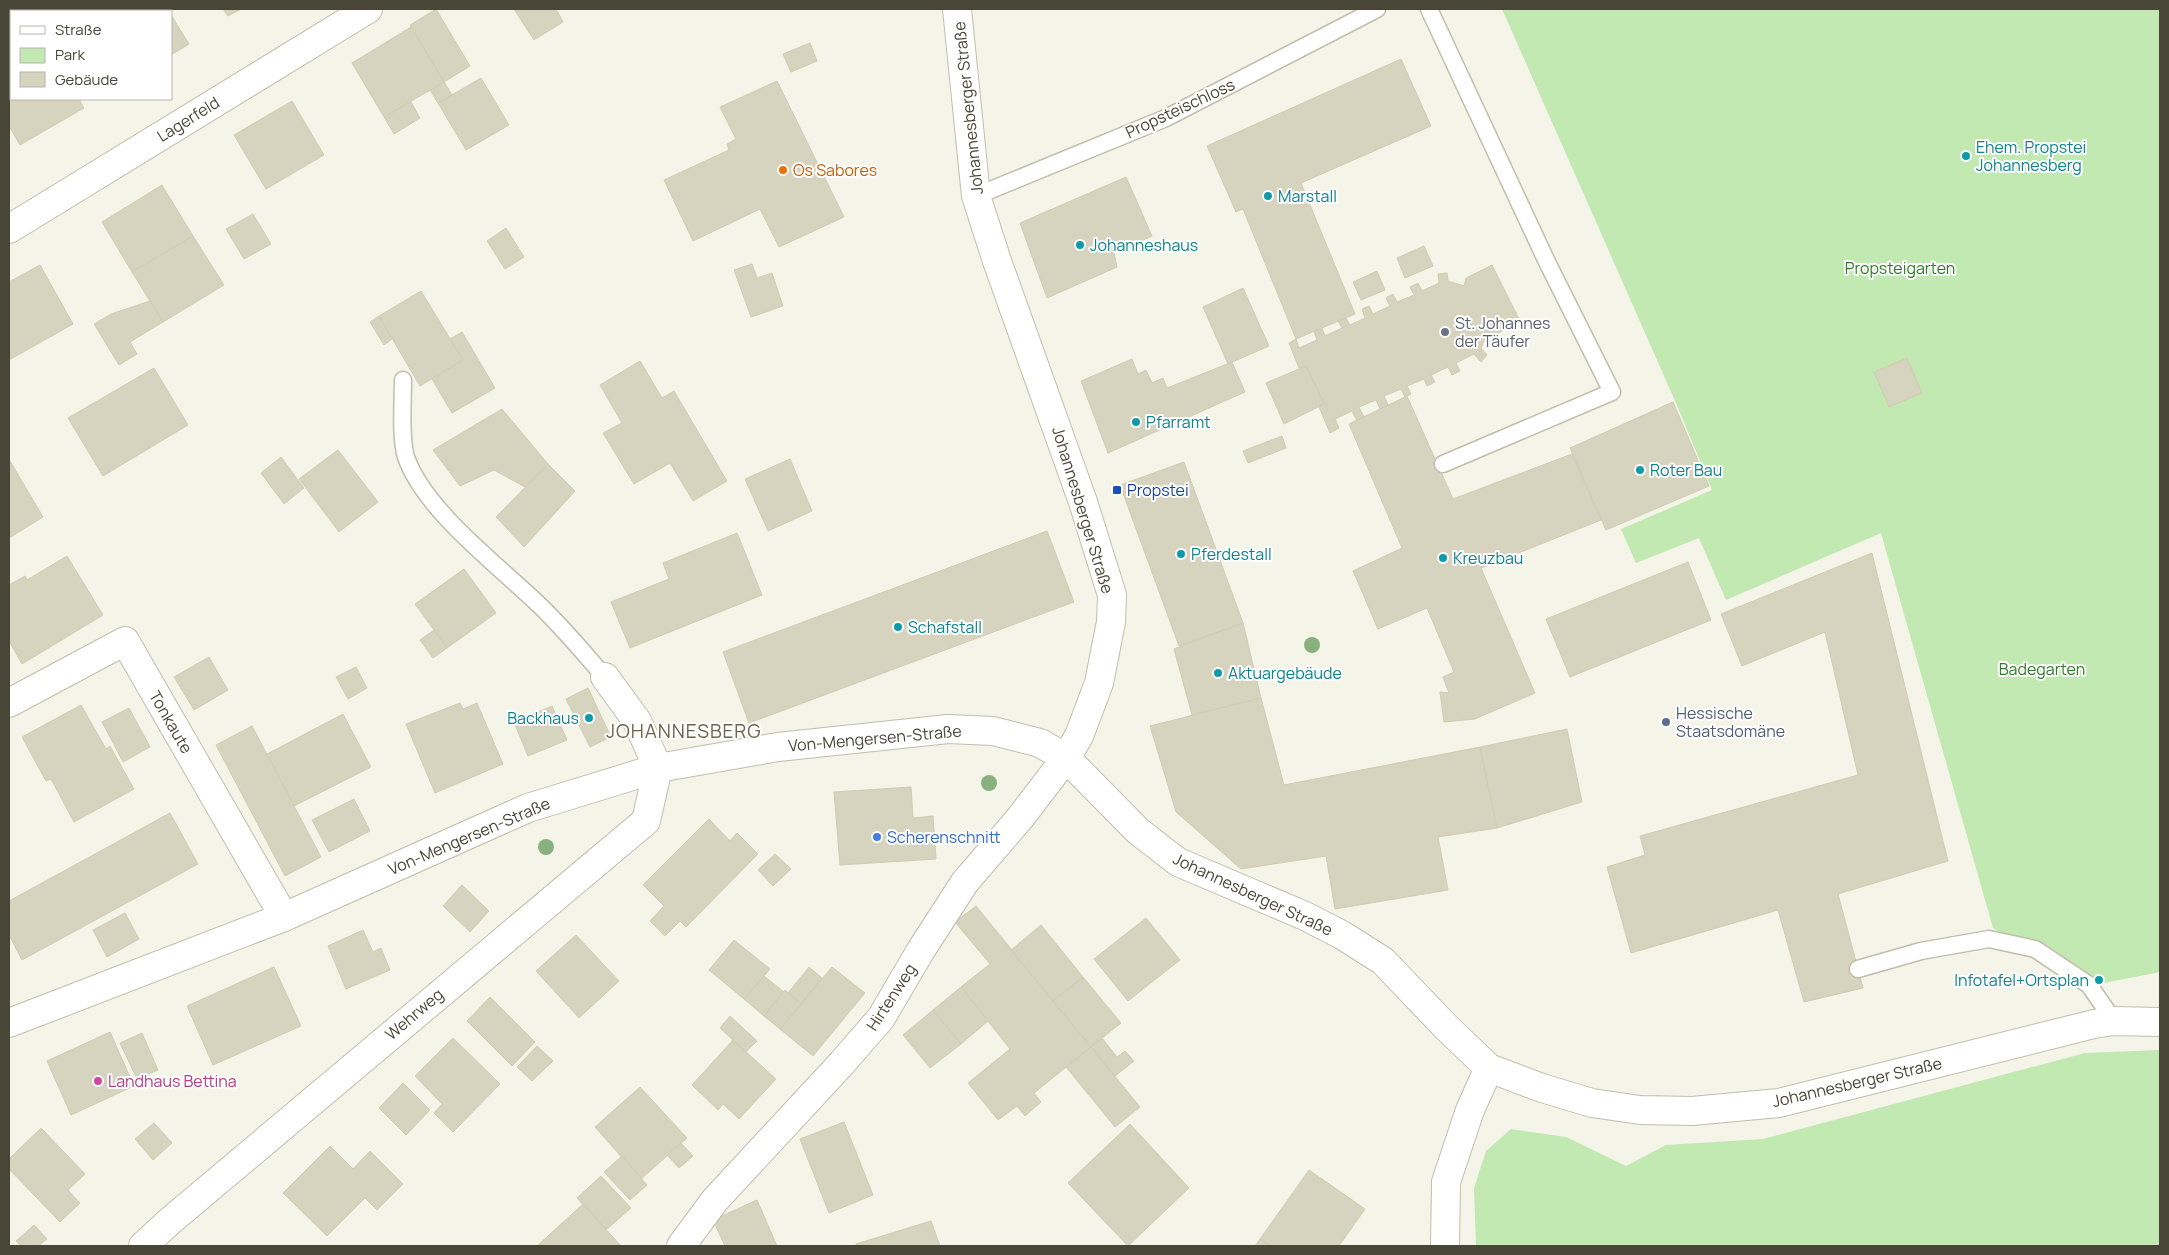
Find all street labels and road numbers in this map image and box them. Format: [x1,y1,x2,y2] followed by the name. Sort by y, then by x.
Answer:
[948,21,988,195] street label: Johannesberger Straße
[1122,73,1238,143] street label: Propsteischloss
[153,91,223,147] street label: Lagerfeld
[1047,424,1119,596] street label: Johannesberger Straße
[144,687,198,757] street label: Tonkaute
[787,719,963,757] street label: Von-Mengersen-Straße
[385,792,553,880] street label: Von-Mengersen-Straße
[1170,847,1336,941] street label: Johannesberger Straße
[861,959,921,1035] street label: Hirtenweg
[380,983,448,1045] street label: Wehrweg
[1770,1052,1944,1112] street label: Johannesberger Straße

